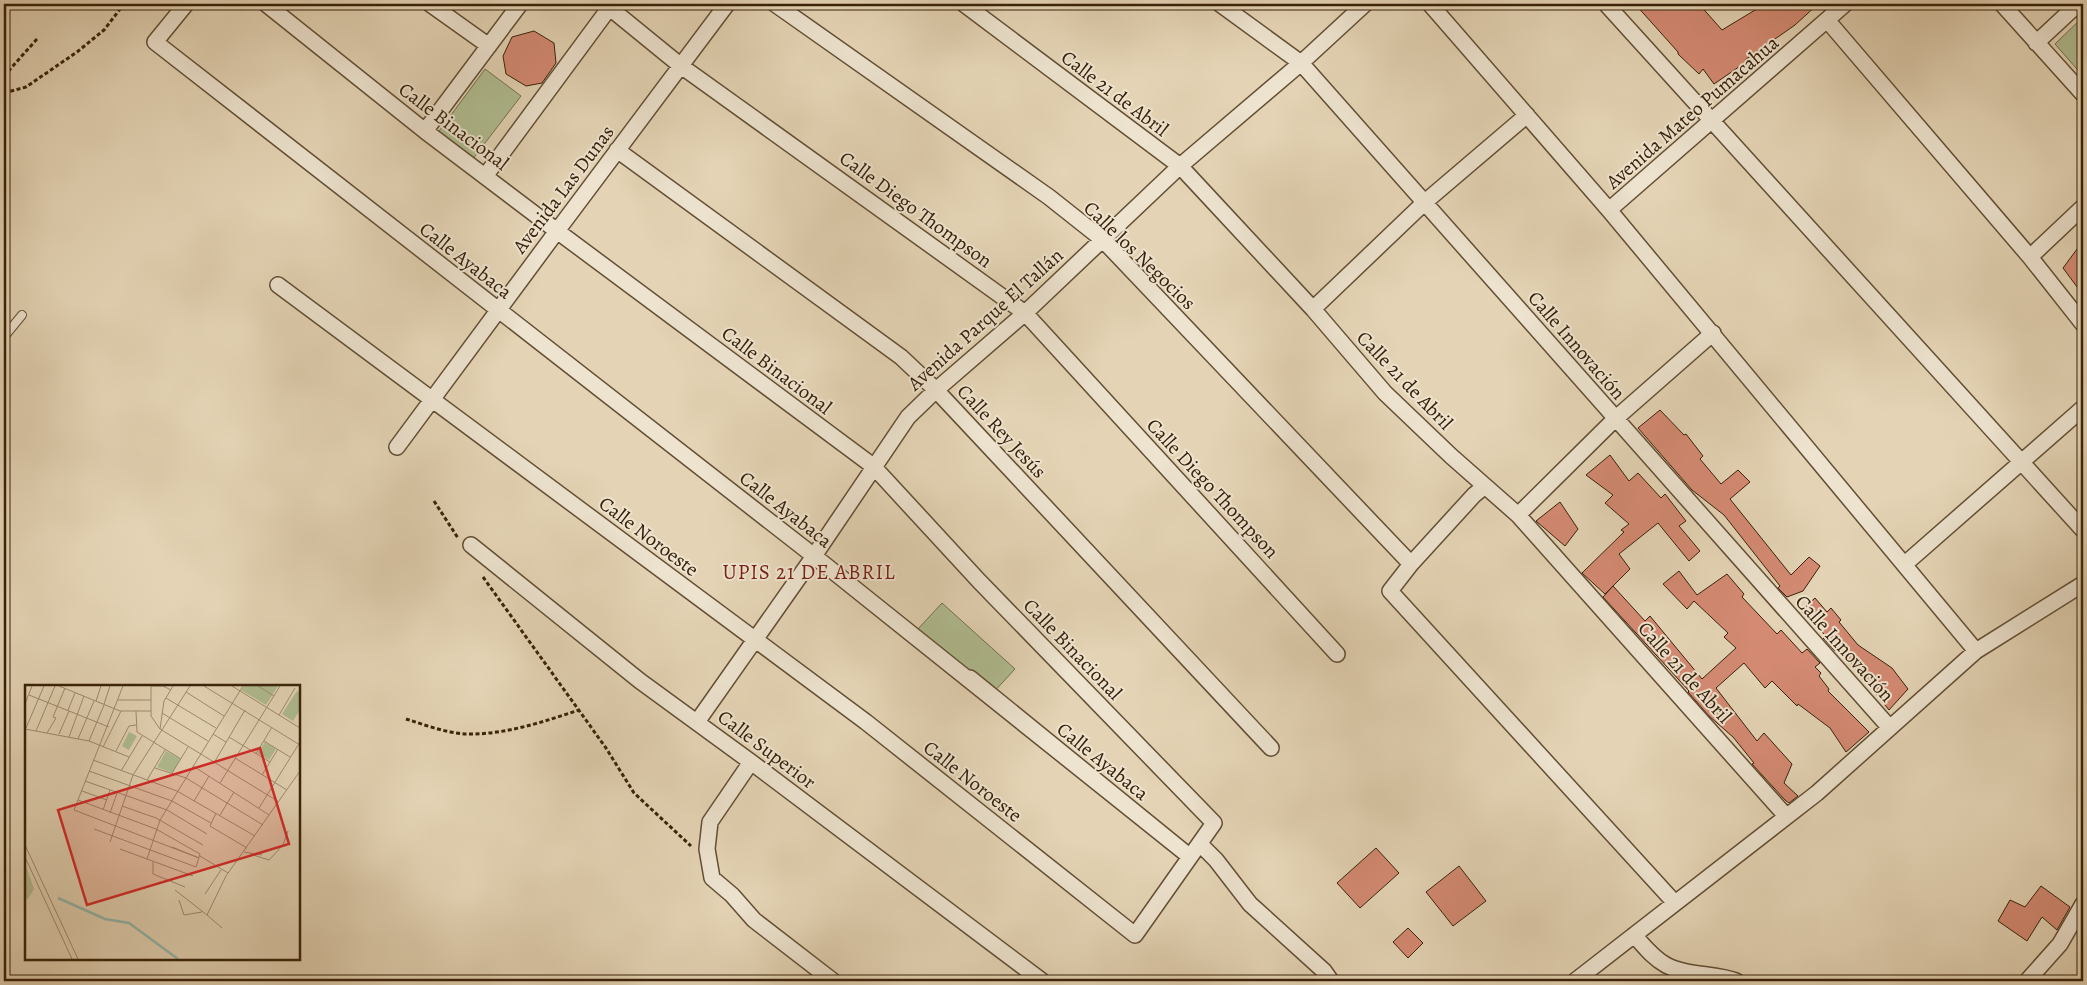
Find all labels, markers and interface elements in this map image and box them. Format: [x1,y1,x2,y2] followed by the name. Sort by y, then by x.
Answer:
[1599,29,1785,196] street label: Avenida Mateo Pumacahua
[1055,44,1174,143] street label: Calle 21 de Abril
[393,76,514,177] street label: Calle Binacional
[506,120,621,260] street label: Avenida Las Dunas
[834,145,998,274] street label: Calle Diego Thompson
[1078,195,1202,316] street label: Calle los Negocios
[414,216,518,306] street label: Calle Ayabaca
[901,242,1069,397] street label: Avenida Parque El Tallán
[1522,285,1631,406] street label: Calle Innovación
[716,320,837,421] street label: Calle Binacional
[1350,325,1459,436] street label: Calle 21 de Abril
[951,378,1052,484] street label: Calle Rey Jesús
[1140,412,1285,564] street label: Calle Diego Thompson
[734,465,838,555] street label: Calle Ayabaca
[593,490,704,583] street label: Calle Noroeste
[722,558,896,586] district label: UPIS 21 DE ABRIL
[1789,589,1900,708] street label: Calle Innovación
[1017,593,1128,706] street label: Calle Binacional
[1632,616,1738,729] street label: Calle 21 de Abril
[25,685,300,960] inset map
[712,704,822,795] street label: Calle Superior
[1051,716,1155,807] street label: Calle Ayabaca
[918,734,1028,829] street label: Calle Noroeste

